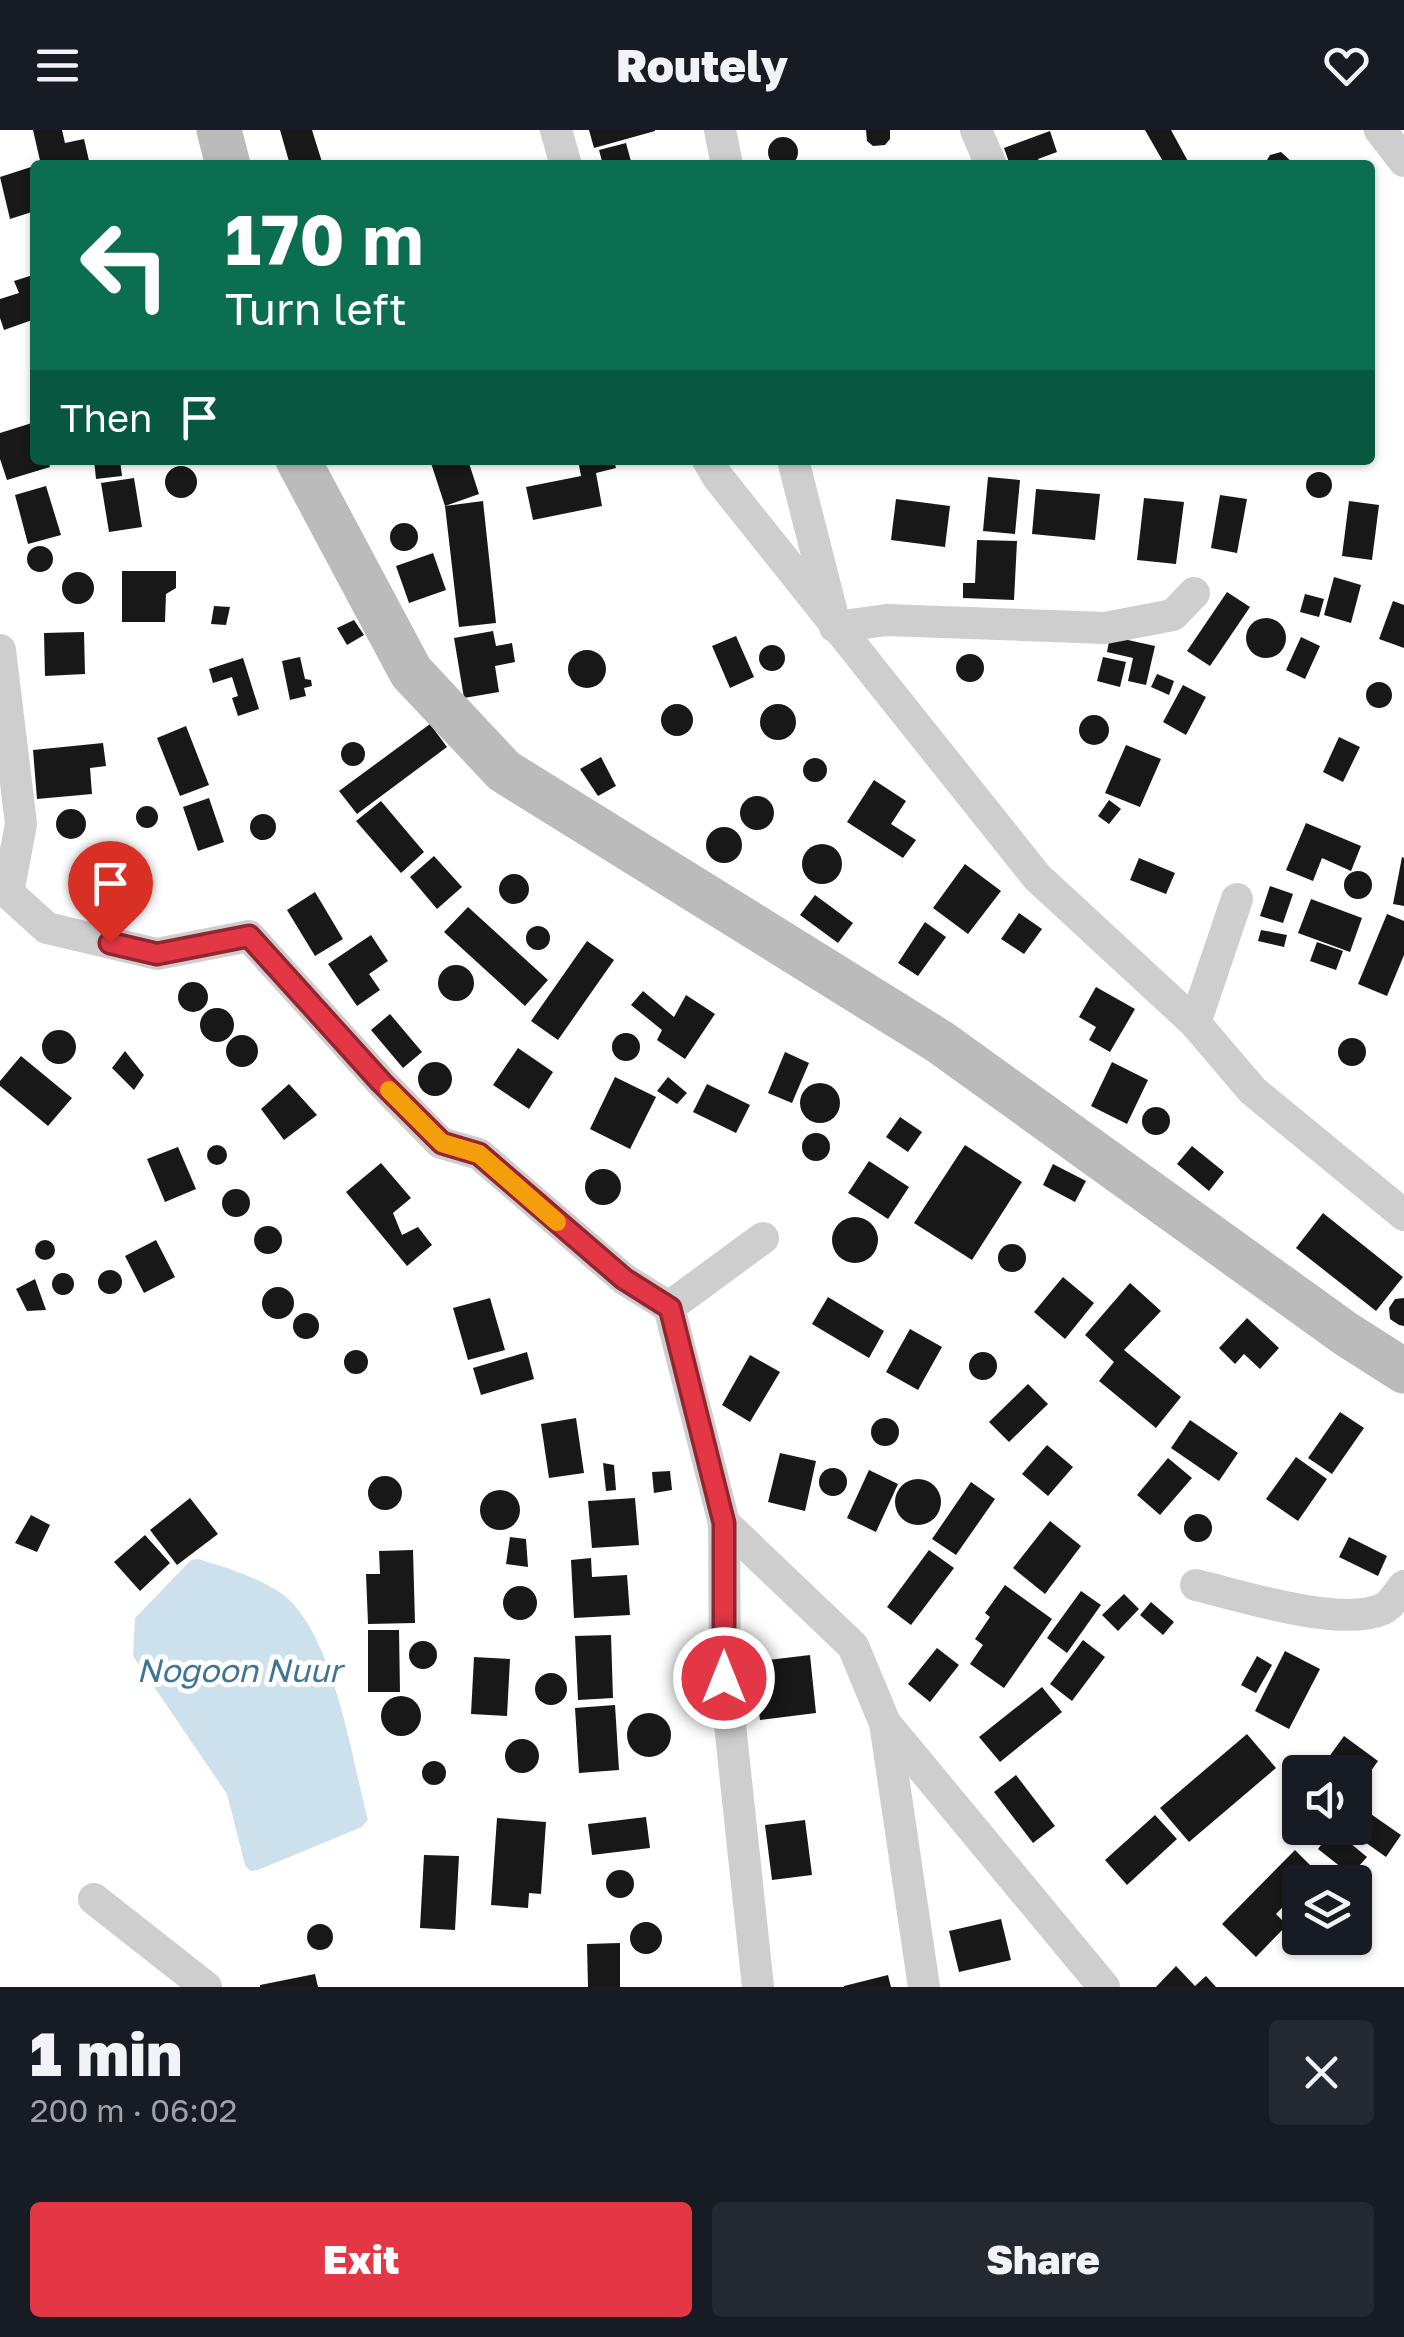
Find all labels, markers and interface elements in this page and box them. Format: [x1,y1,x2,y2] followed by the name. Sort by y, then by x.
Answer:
[30,38,85,93] icon: menu
[616,38,788,92] text: Routely
[1319,38,1374,93] icon: heart
[225,196,423,280] text: 170 m
[60,200,190,330] icon: left
[225,281,407,335] text: Turn left
[172,390,227,445] icon: arrive
[60,395,152,440] text: Then
[68,841,153,944] pin
[83,856,138,911] icon: arrive
[672,1626,776,1730] position arrow
[137,1651,346,1689] water label: Nogoon Nuur
[1282,1755,1372,1955] map controls
[1282,1755,1372,1845] button: sound
[1282,1865,1372,1955] button: layers
[30,2017,182,2089] text: 1 min
[1269,2020,1374,2125] button: close
[30,2091,237,2129] text: 200 m · 06:02
[30,2202,692,2317] button: Exit
[712,2202,1374,2317] button: Share

